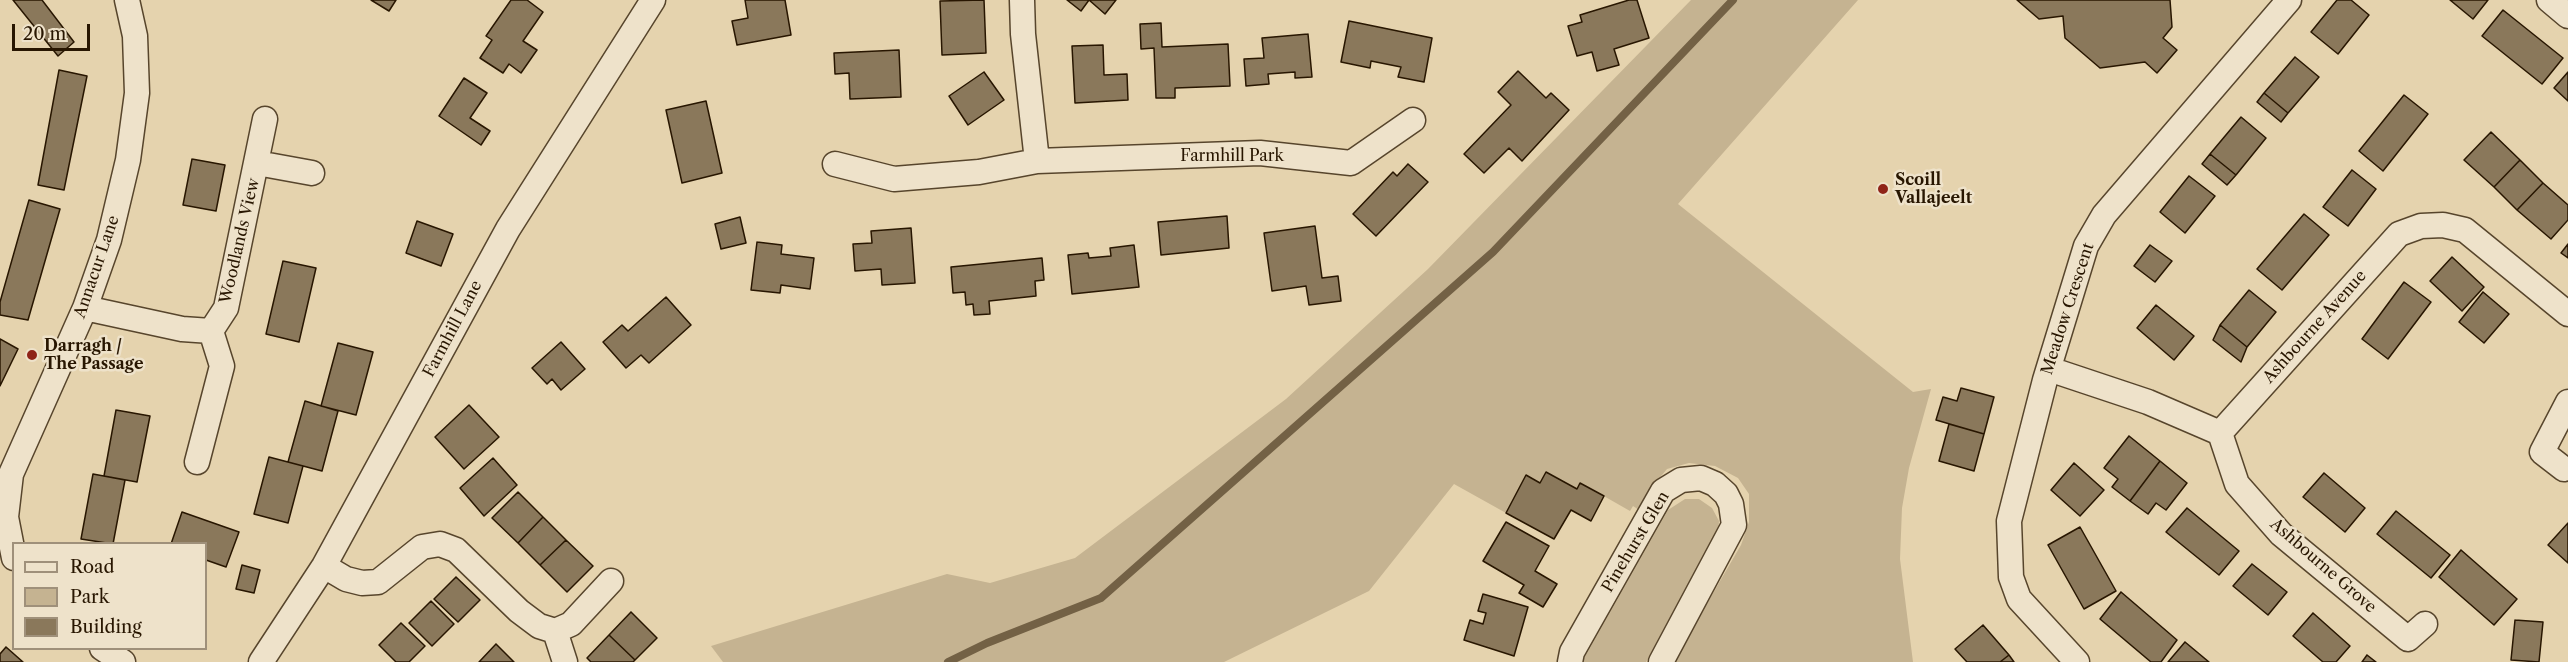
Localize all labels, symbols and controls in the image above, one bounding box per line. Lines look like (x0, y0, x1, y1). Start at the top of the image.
scale bar (15, 12, 93, 50)
text: 20 m (23, 23, 66, 45)
street label: Farmhill Park (1180, 146, 1284, 166)
place label: Scoill Vallajeelt (1895, 170, 1972, 208)
street label: Woodlands View (216, 176, 264, 306)
marker: Scoill Vallajeelt (1876, 182, 1890, 196)
street label: Annacur Lane (70, 213, 124, 321)
street label: Meadow Crescent (2038, 241, 2098, 377)
street label: Ashbourne Avenue (2259, 267, 2371, 387)
street label: Farmhill Lane (420, 277, 486, 381)
place label: Darragh / The Passage (44, 336, 144, 374)
marker: Darragh / The Passage (25, 348, 39, 362)
street label: Pinehurst Glen (1598, 488, 1674, 596)
street label: Ashbourne Grove (2266, 515, 2380, 617)
legend (12, 542, 207, 650)
text: Road (70, 556, 115, 578)
text: Park (70, 586, 109, 608)
text: Building (70, 616, 142, 638)

